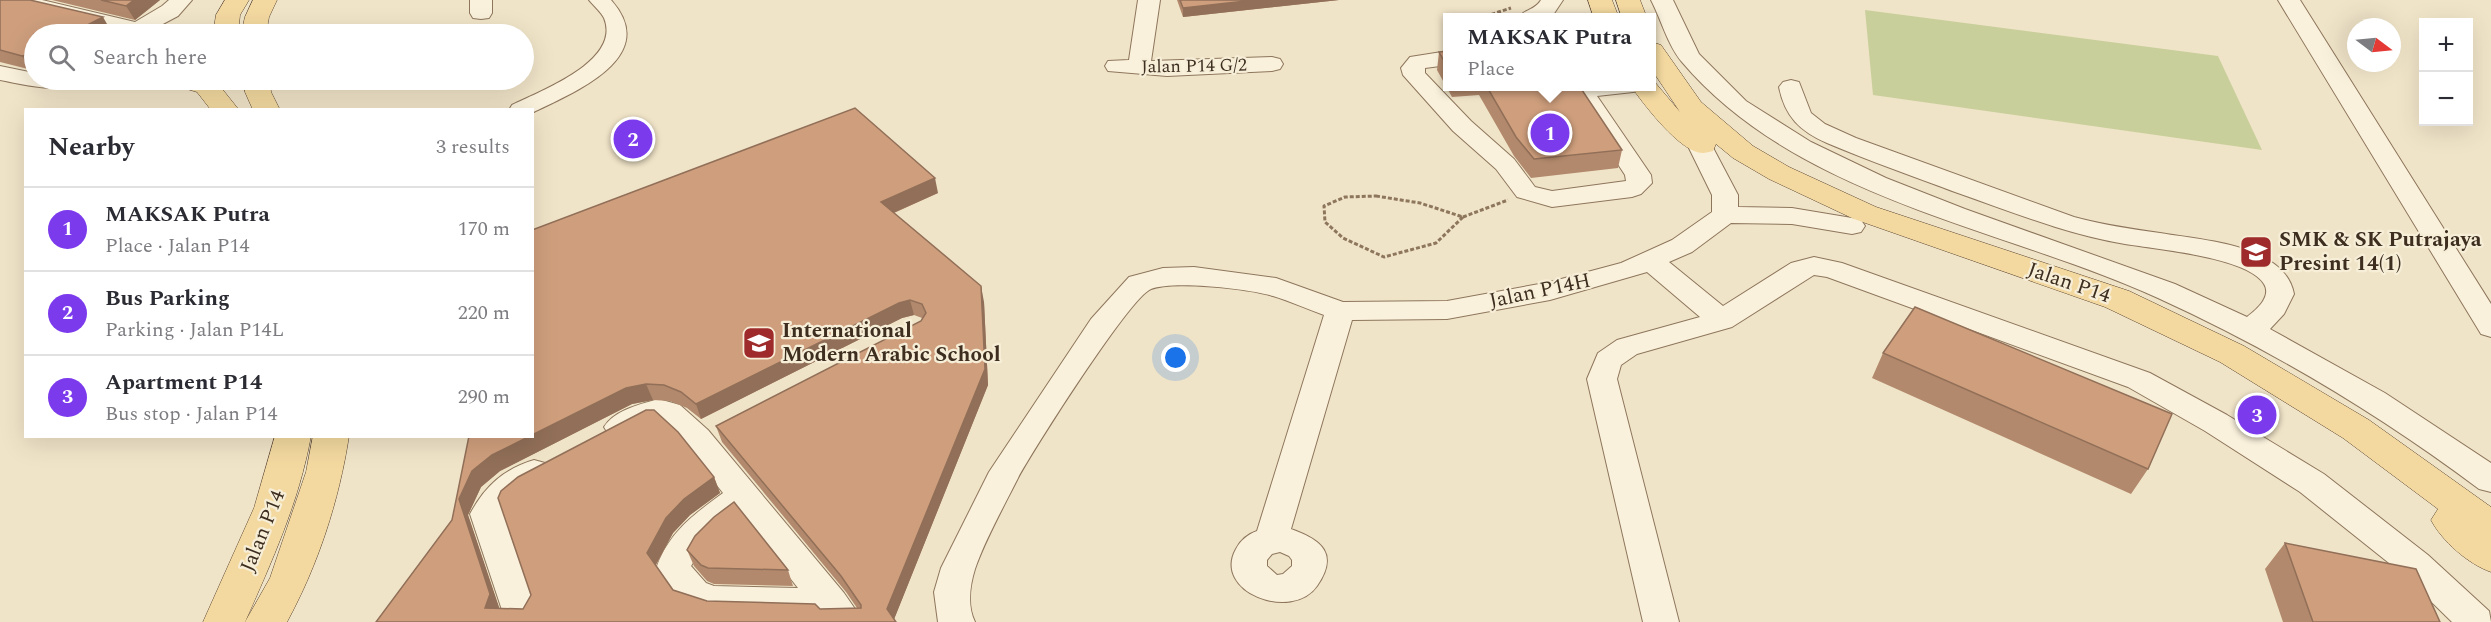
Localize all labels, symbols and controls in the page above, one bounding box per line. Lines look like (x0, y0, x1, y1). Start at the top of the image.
popup (1443, 13, 1656, 91)
north arrow (2347, 18, 2401, 72)
map controls (2419, 18, 2473, 126)
button: + (2419, 18, 2473, 72)
text: MAKSAK Putra (1467, 21, 1632, 54)
search box (24, 24, 534, 90)
icon: search (45, 41, 78, 74)
text: Search here (93, 41, 207, 74)
street label: Jalan P14 G/2 (1141, 52, 1247, 80)
text: Place (1467, 54, 1515, 84)
button: − (2419, 72, 2473, 126)
pin: 1 (1530, 110, 1570, 156)
pin: 2 (614, 116, 652, 162)
text: Nearby (48, 127, 134, 167)
text: 3 results (436, 132, 510, 162)
text: MAKSAK Putra (105, 198, 270, 231)
text: 1 (62, 214, 73, 244)
text: 170 m (458, 214, 510, 244)
place label: SMK & SK Putrajaya Presint 14(1) (2279, 224, 2482, 280)
text: Place · Jalan P14 (105, 231, 250, 261)
school or university icon: SMK & SK Putrajaya Presint 14(1) (2238, 234, 2274, 270)
street label: Jalan P14 (2023, 254, 2115, 312)
street label: Jalan P14H (1486, 265, 1594, 317)
text: Bus Parking (105, 282, 230, 315)
text: 2 (62, 298, 73, 328)
text: 220 m (458, 298, 510, 328)
text: Parking · Jalan P14L (105, 315, 284, 345)
place label: International Modern Arabic School (782, 315, 1001, 371)
school or university icon: International Modern Arabic School (741, 325, 777, 361)
your location (1161, 343, 1190, 372)
text: Apartment P14 (105, 366, 262, 399)
text: 3 (62, 382, 73, 412)
text: 290 m (458, 382, 510, 412)
pin: 3 (2238, 392, 2276, 438)
text: Bus stop · Jalan P14 (105, 399, 278, 429)
street label: Jalan P14 (232, 485, 294, 577)

